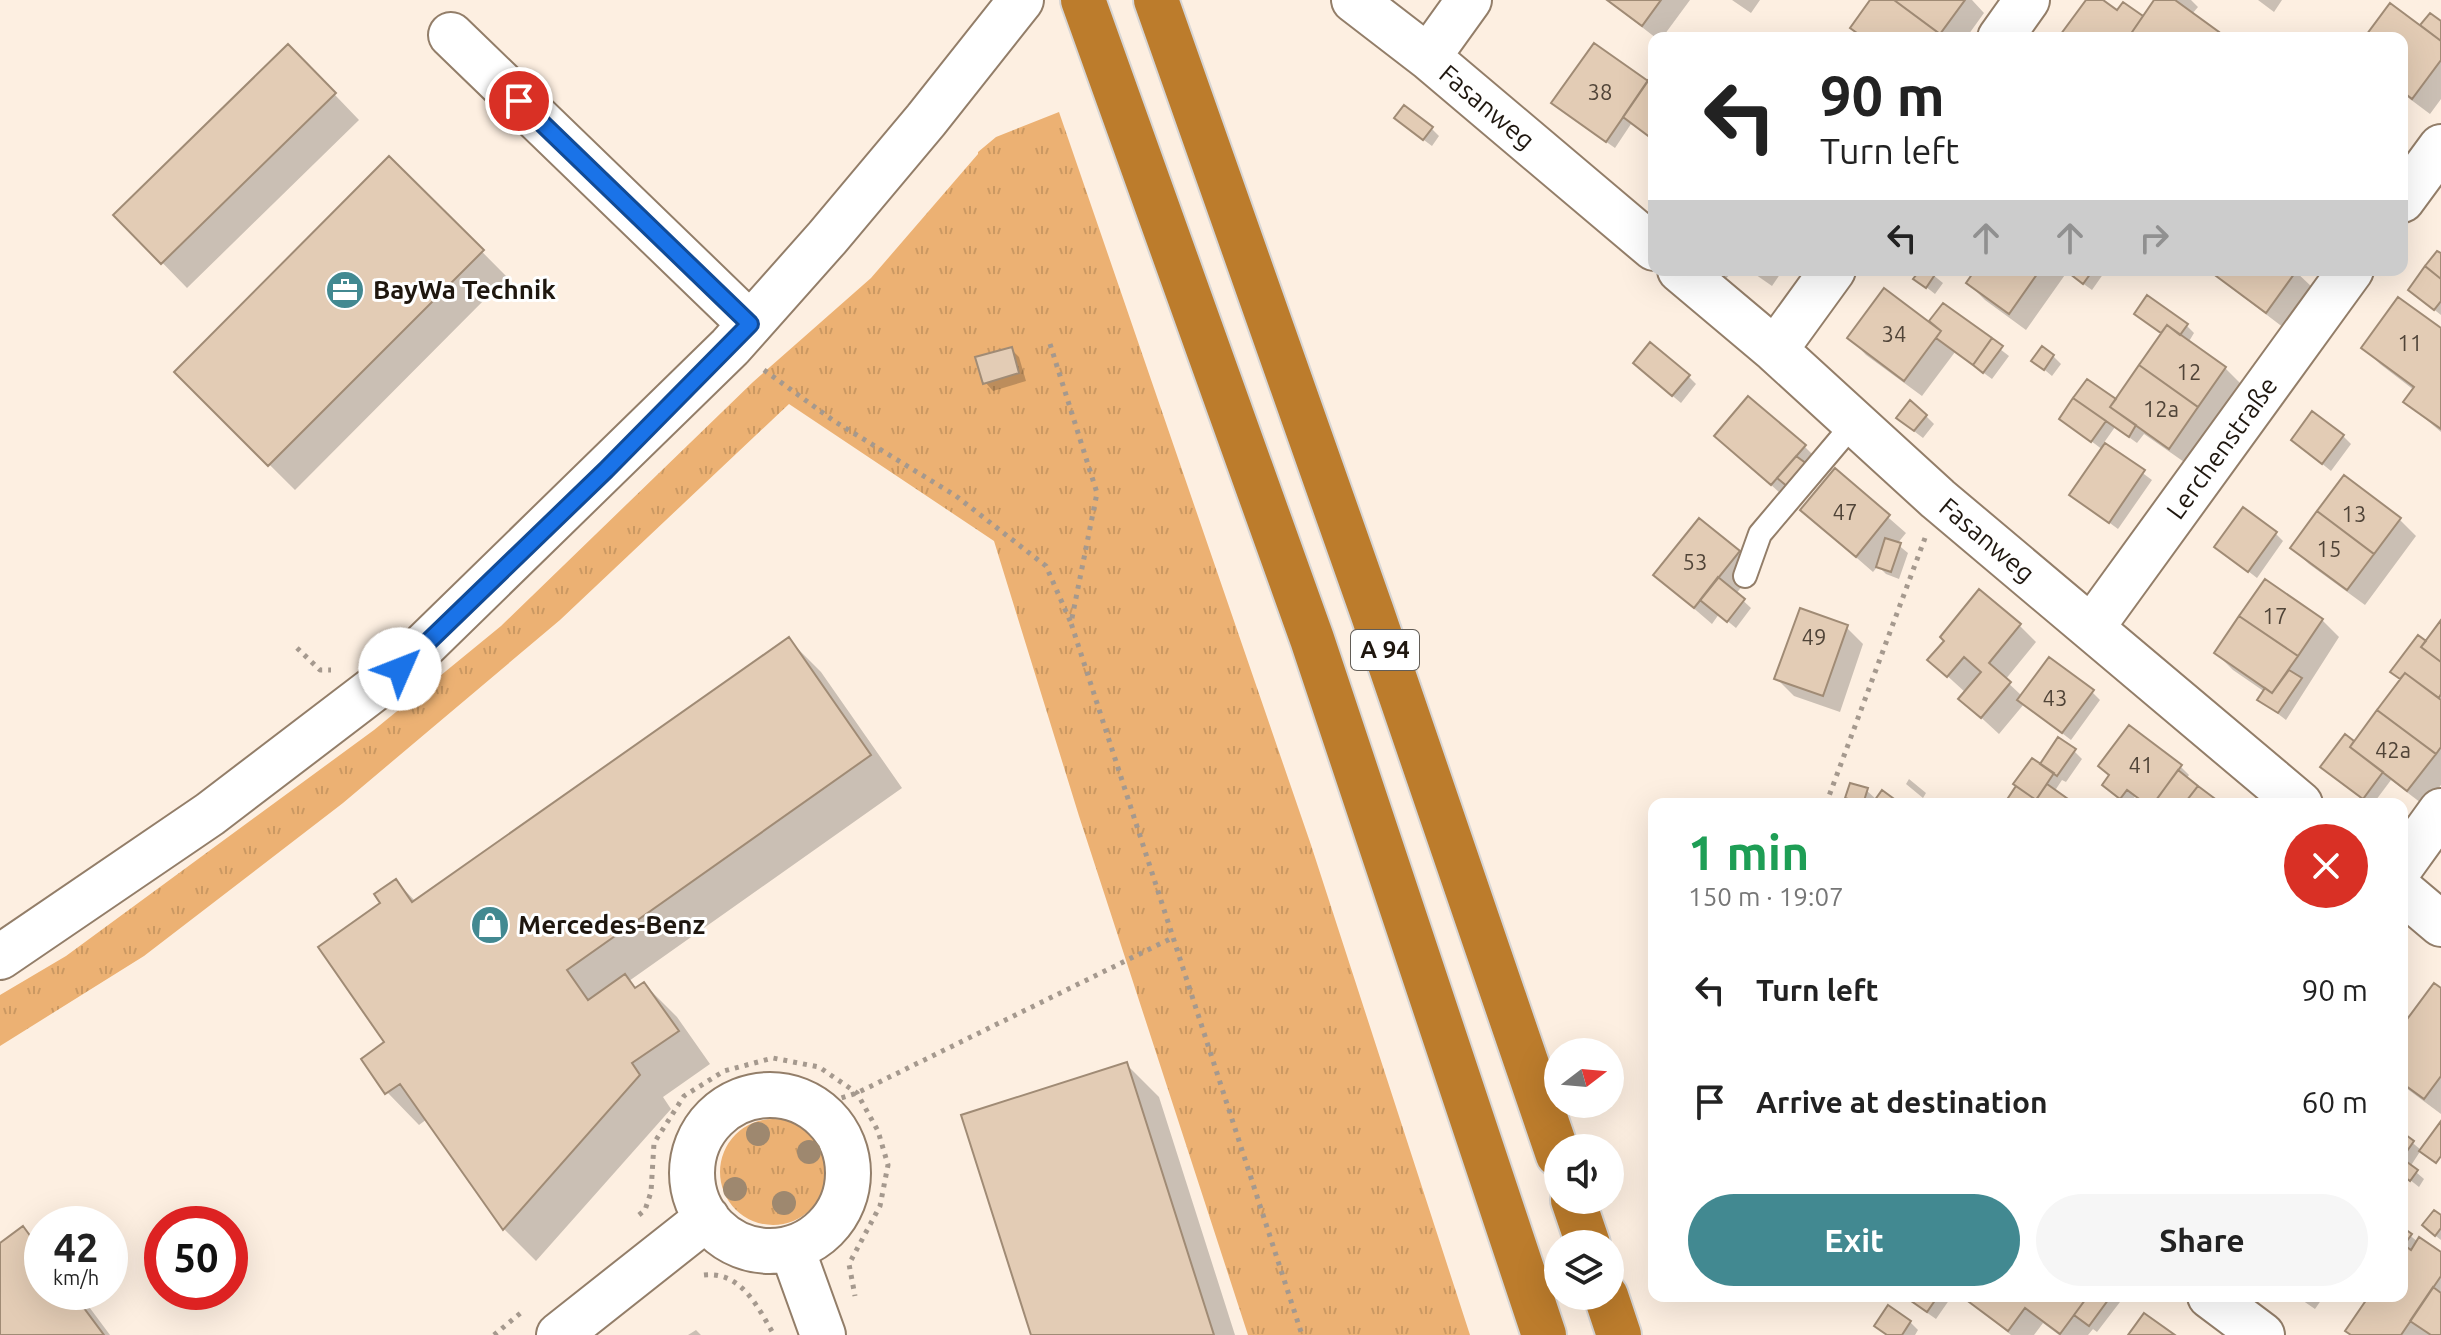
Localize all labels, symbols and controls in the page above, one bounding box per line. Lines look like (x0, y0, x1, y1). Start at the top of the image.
street label: Fasanweg (1434, 59, 1541, 155)
icon: left (1688, 64, 1792, 168)
text: 90 m (1820, 64, 1945, 127)
pin (485, 67, 553, 135)
icon: arrive (497, 79, 541, 123)
house number: 38 (1588, 79, 1612, 104)
text: Turn left (1820, 130, 1959, 171)
icon: left (1880, 216, 1924, 260)
icon: ahead (1964, 216, 2008, 260)
icon: ahead (2048, 216, 2092, 260)
icon: right (2132, 216, 2176, 260)
office icon: BayWa Technik (324, 269, 366, 311)
place label: BayWa Technik (373, 275, 556, 304)
house number: 34 (1882, 321, 1906, 346)
house number: 11 (2398, 330, 2422, 355)
house number: 12 (2177, 359, 2201, 384)
street label: Lerchenstraße (2160, 371, 2283, 524)
house number: 12a (2143, 396, 2179, 421)
street label: Fasanweg (1934, 492, 2041, 588)
house number: 47 (1833, 499, 1857, 524)
house number: 13 (2342, 501, 2366, 526)
house number: 15 (2317, 536, 2341, 561)
house number: 53 (1683, 549, 1707, 574)
house number: 17 (2263, 603, 2287, 628)
house number: 49 (1802, 624, 1826, 649)
position arrow (358, 627, 442, 711)
road number: A 94 (1351, 630, 1419, 670)
house number: 43 (2043, 685, 2067, 710)
house number: 42a (2375, 737, 2411, 762)
house number: 41 (2129, 752, 2153, 777)
button: close (2284, 824, 2368, 908)
text: 1 min (1688, 825, 1809, 879)
text: 150 m · 19:07 (1688, 882, 1844, 911)
shop icon: Mercedes-Benz (469, 904, 511, 946)
place label: Mercedes-Benz (518, 910, 705, 939)
icon: left (1688, 968, 1732, 1012)
text: Turn left (1756, 973, 1878, 1007)
text: 90 m (2301, 973, 2368, 1007)
north arrow (1544, 1038, 1624, 1118)
map controls (1544, 1038, 1624, 1310)
icon: arrive (1688, 1080, 1732, 1124)
text: Arrive at destination (1756, 1085, 2048, 1119)
text: 60 m (2301, 1085, 2368, 1119)
button: sound (1544, 1134, 1624, 1214)
button: Exit (1688, 1194, 2020, 1286)
button: Share (2036, 1194, 2368, 1286)
speed limit sign: 50 (144, 1206, 248, 1310)
text: 42 (53, 1225, 99, 1270)
button: layers (1544, 1230, 1624, 1310)
text: km/h (53, 1266, 99, 1289)

